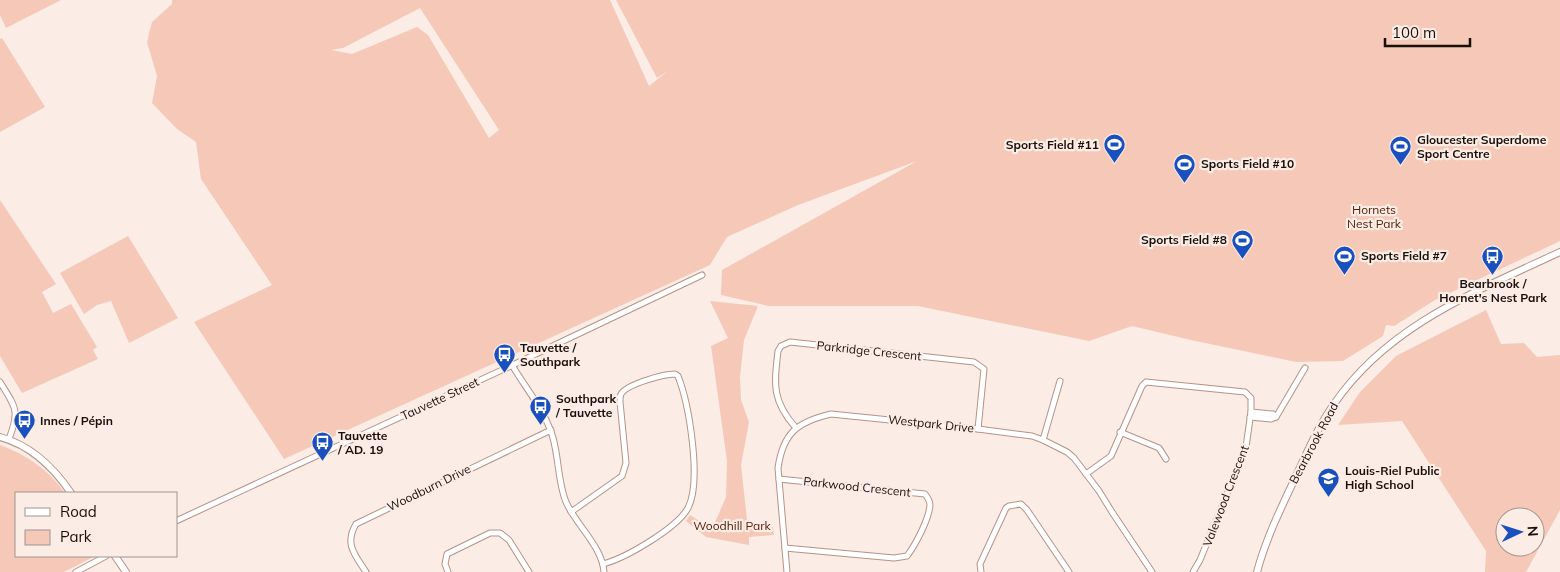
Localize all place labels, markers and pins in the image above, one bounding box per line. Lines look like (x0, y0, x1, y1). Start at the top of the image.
place label: Gloucester Superdome Sport Centre (1417, 132, 1547, 161)
sports icon: Sports Field #11 (1103, 133, 1127, 164)
sports icon: Gloucester Superdome Sport Centre (1389, 135, 1413, 166)
place label: Sports Field #11 (1006, 137, 1099, 152)
sports icon: Sports Field #10 (1173, 152, 1197, 183)
place label: Sports Field #10 (1201, 156, 1294, 171)
sports icon: Sports Field #8 (1231, 228, 1255, 259)
place label: Sports Field #8 (1141, 232, 1227, 247)
sports icon: Sports Field #7 (1333, 244, 1357, 275)
bus stop icon: Bearbrook / Hornet's Nest Park (1481, 245, 1505, 276)
place label: Sports Field #7 (1361, 248, 1447, 263)
place label: Bearbrook / Hornet's Nest Park (1439, 276, 1547, 305)
place label: Tauvette / Southpark (520, 340, 580, 369)
bus stop icon: Tauvette / Southpark (492, 343, 516, 374)
place label: Southpark / Tauvette (555, 391, 616, 420)
bus stop icon: Southpark / Tauvette (528, 394, 552, 425)
bus stop icon: Innes / Pépin (12, 409, 36, 440)
place label: Innes / Pépin (40, 413, 113, 428)
place label: Tauvette / AD. 19 (337, 428, 388, 457)
bus stop icon: Tauvette / AD. 19 (310, 431, 334, 462)
place label: Louis-Riel Public High School (1345, 463, 1440, 492)
school or university icon: Louis-Riel Public High School (1317, 466, 1341, 497)

